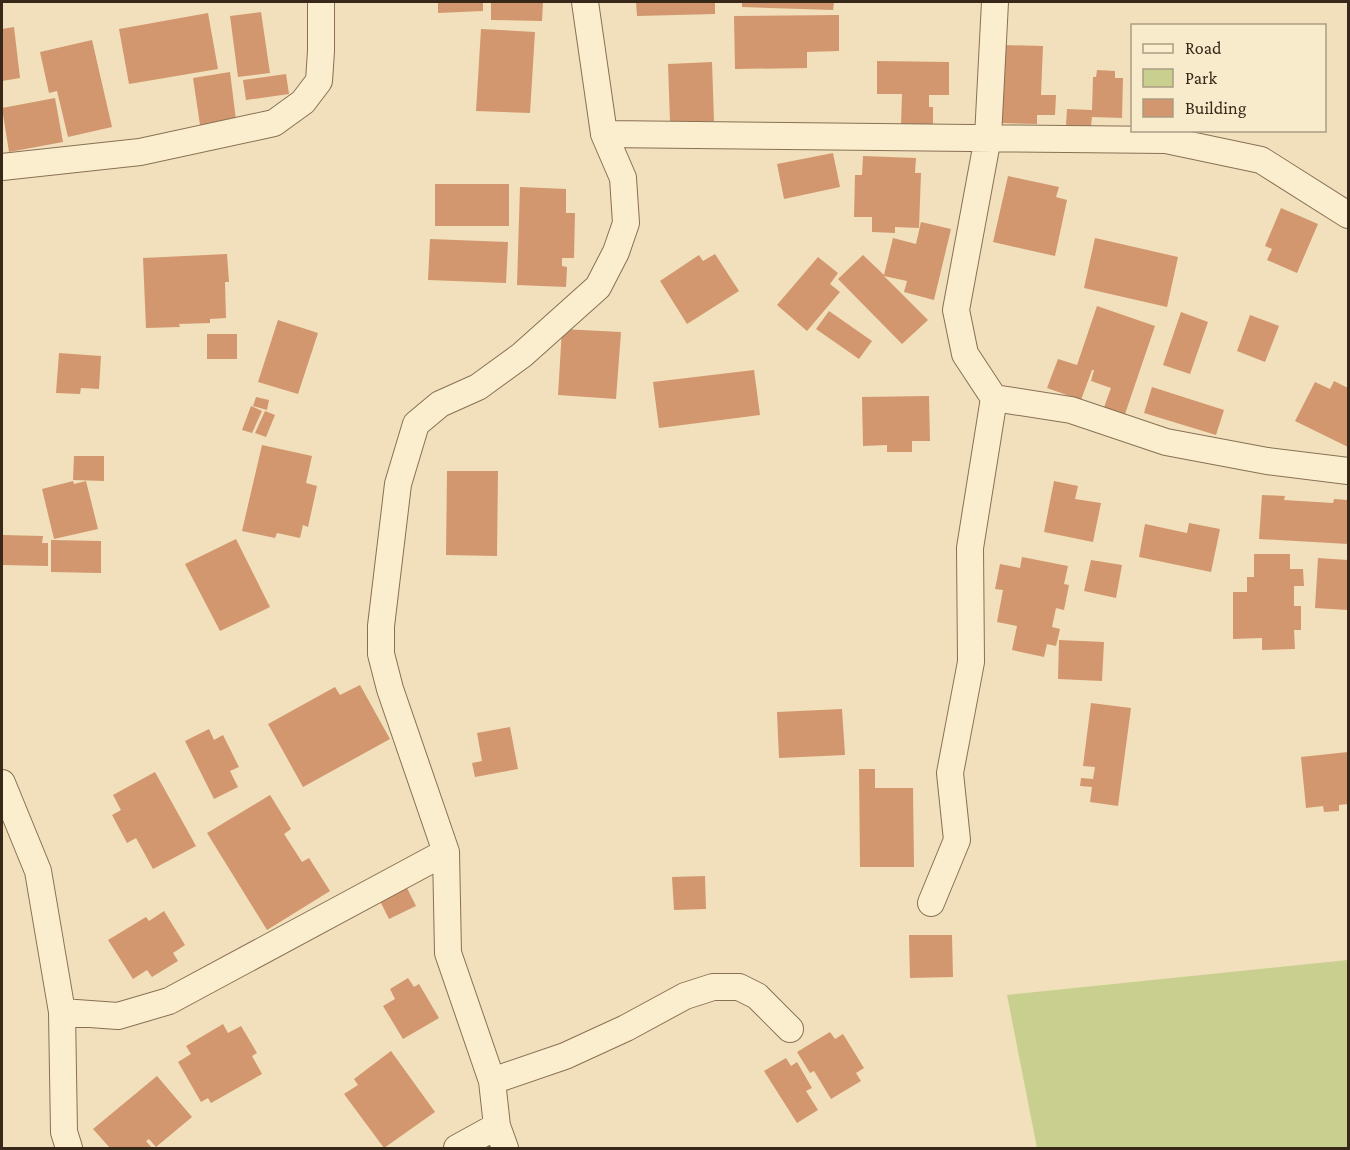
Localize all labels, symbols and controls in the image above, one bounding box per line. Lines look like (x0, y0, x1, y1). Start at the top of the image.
legend (1131, 24, 1326, 132)
text: Road (1185, 38, 1222, 58)
text: Park (1185, 68, 1217, 88)
text: Building (1185, 98, 1247, 118)

